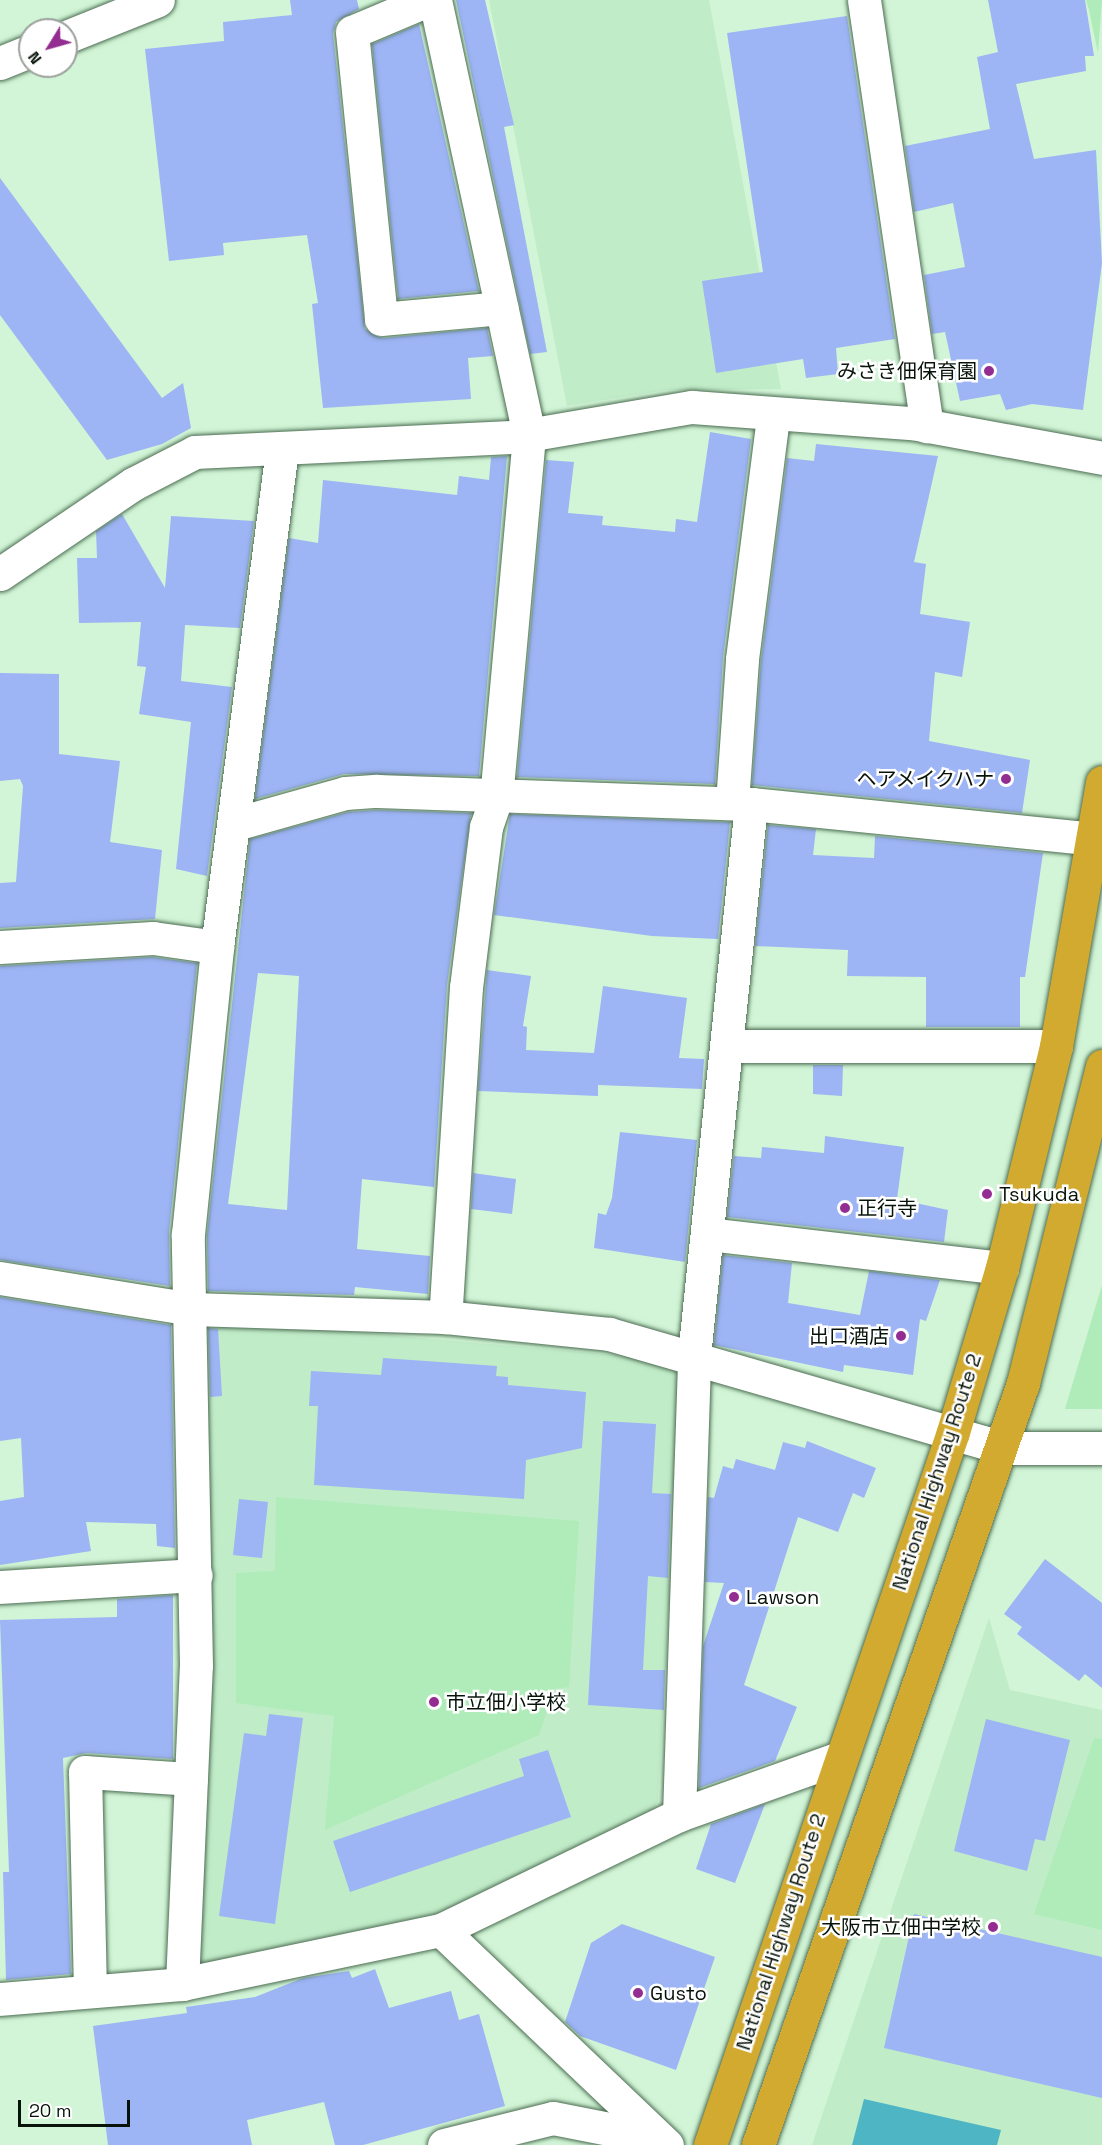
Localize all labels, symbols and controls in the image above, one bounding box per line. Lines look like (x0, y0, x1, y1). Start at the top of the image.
north arrow (18, 18, 78, 78)
text: N (23, 47, 46, 69)
place label: みさき佃保育園 (837, 359, 977, 383)
marker: みさき佃保育園 (982, 364, 996, 378)
place label: ヘアメイクハナ (854, 767, 994, 791)
marker: ヘアメイクハナ (999, 772, 1013, 786)
place label: Tsukuda (999, 1182, 1079, 1206)
marker: Tsukuda (980, 1187, 994, 1201)
place label: 正行寺 (857, 1196, 917, 1220)
marker: 正行寺 (838, 1201, 852, 1215)
place label: 出口酒店 (809, 1324, 889, 1348)
marker: 出口酒店 (894, 1329, 908, 1343)
street label: National Highway Route 2 (887, 1351, 987, 1593)
place label: Lawson (746, 1585, 819, 1609)
marker: Lawson (727, 1590, 741, 1604)
place label: 市立佃小学校 (446, 1690, 566, 1714)
marker: 市立佃小学校 (427, 1695, 441, 1709)
street label: National Highway Route 2 (731, 1811, 831, 2053)
place label: 大阪市立佃中学校 (821, 1915, 981, 1939)
marker: 大阪市立佃中学校 (986, 1920, 1000, 1934)
place label: Gusto (650, 1981, 707, 2005)
marker: Gusto (631, 1986, 645, 2000)
scale bar (21, 2088, 134, 2126)
text: 20 m (29, 2099, 72, 2122)

